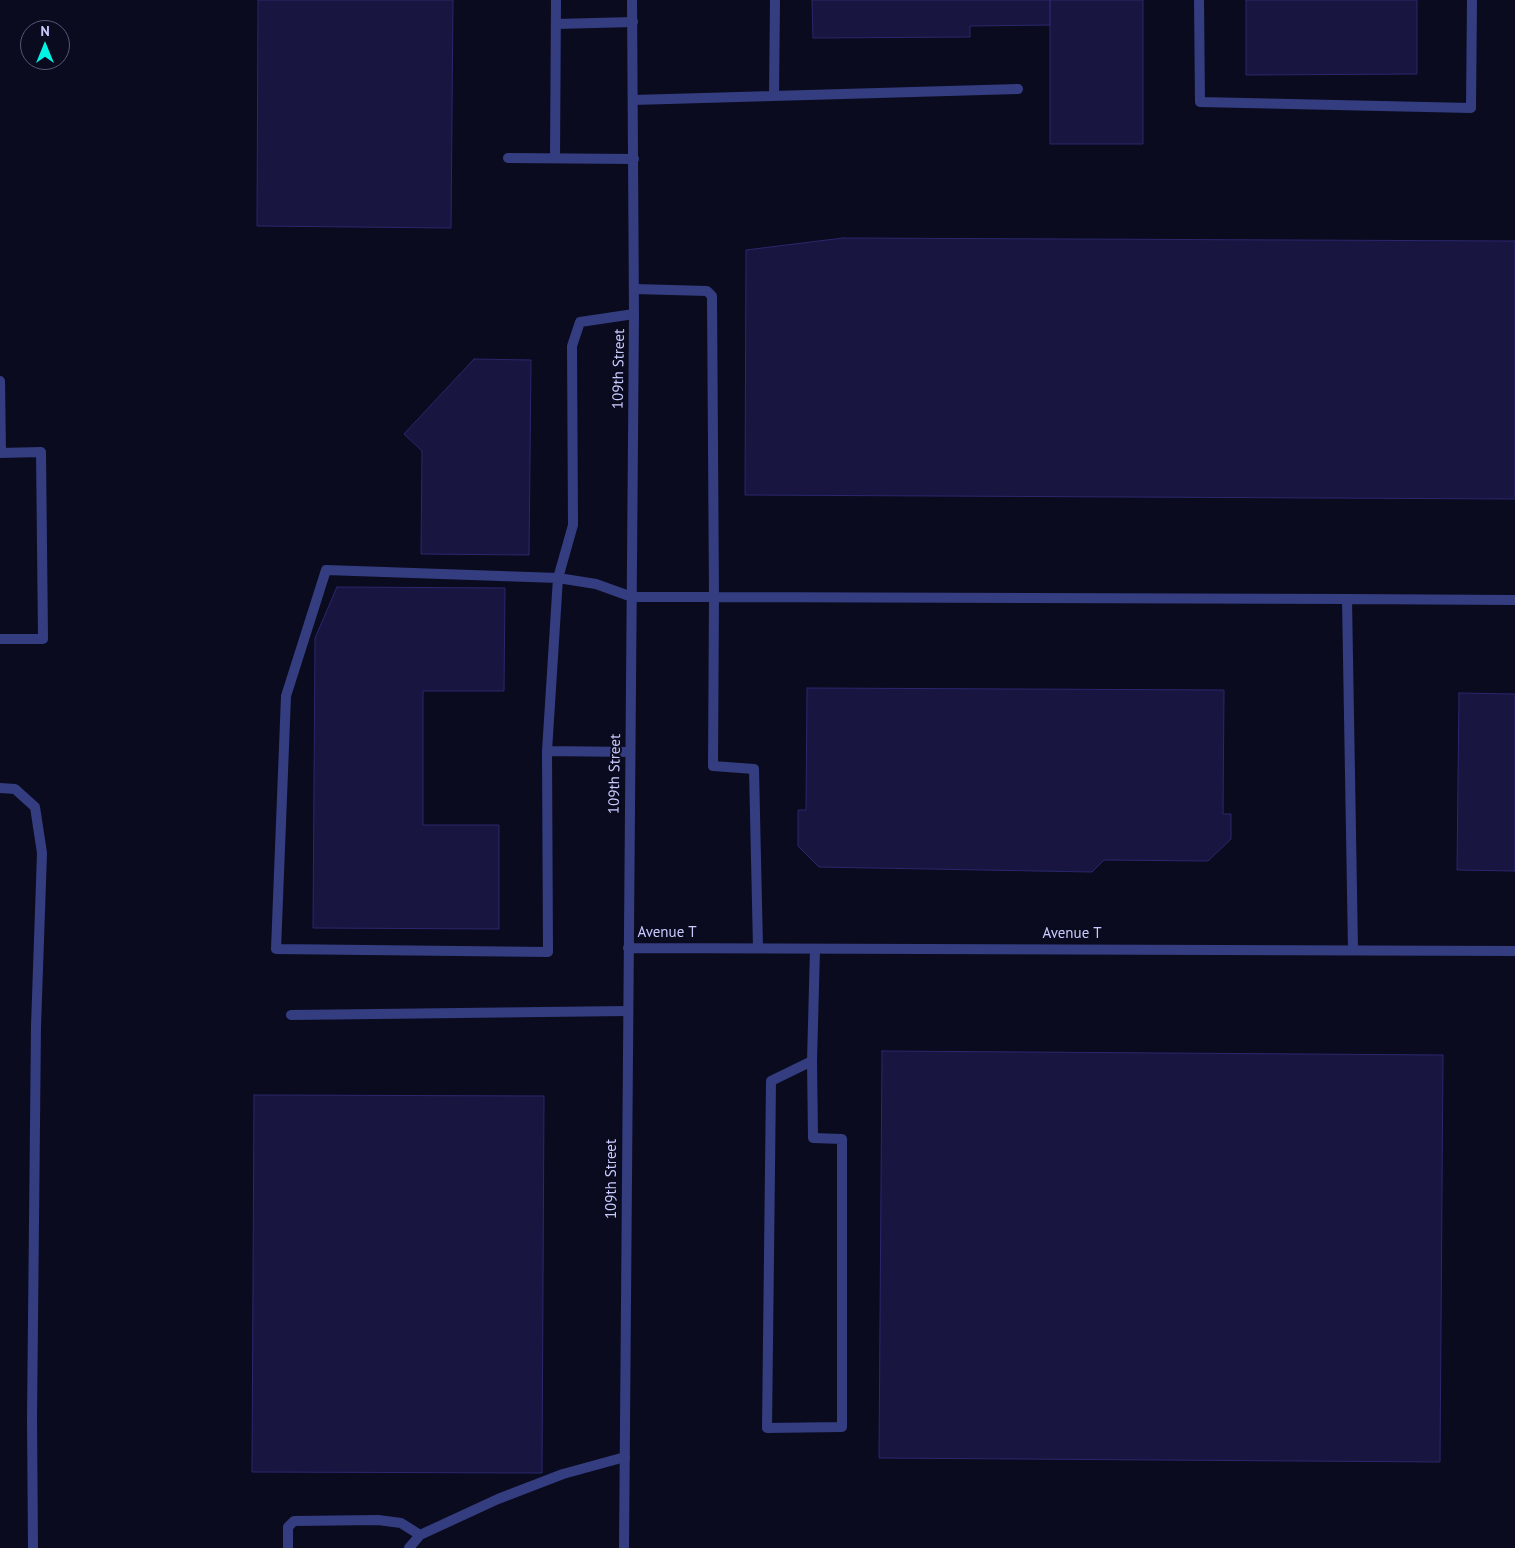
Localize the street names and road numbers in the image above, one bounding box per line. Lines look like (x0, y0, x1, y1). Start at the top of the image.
street label: 109th Street (609, 329, 629, 409)
street label: 109th Street (605, 734, 625, 814)
street label: Avenue T (637, 924, 697, 942)
street label: Avenue T (1042, 925, 1102, 943)
street label: 109th Street (603, 1139, 621, 1219)

